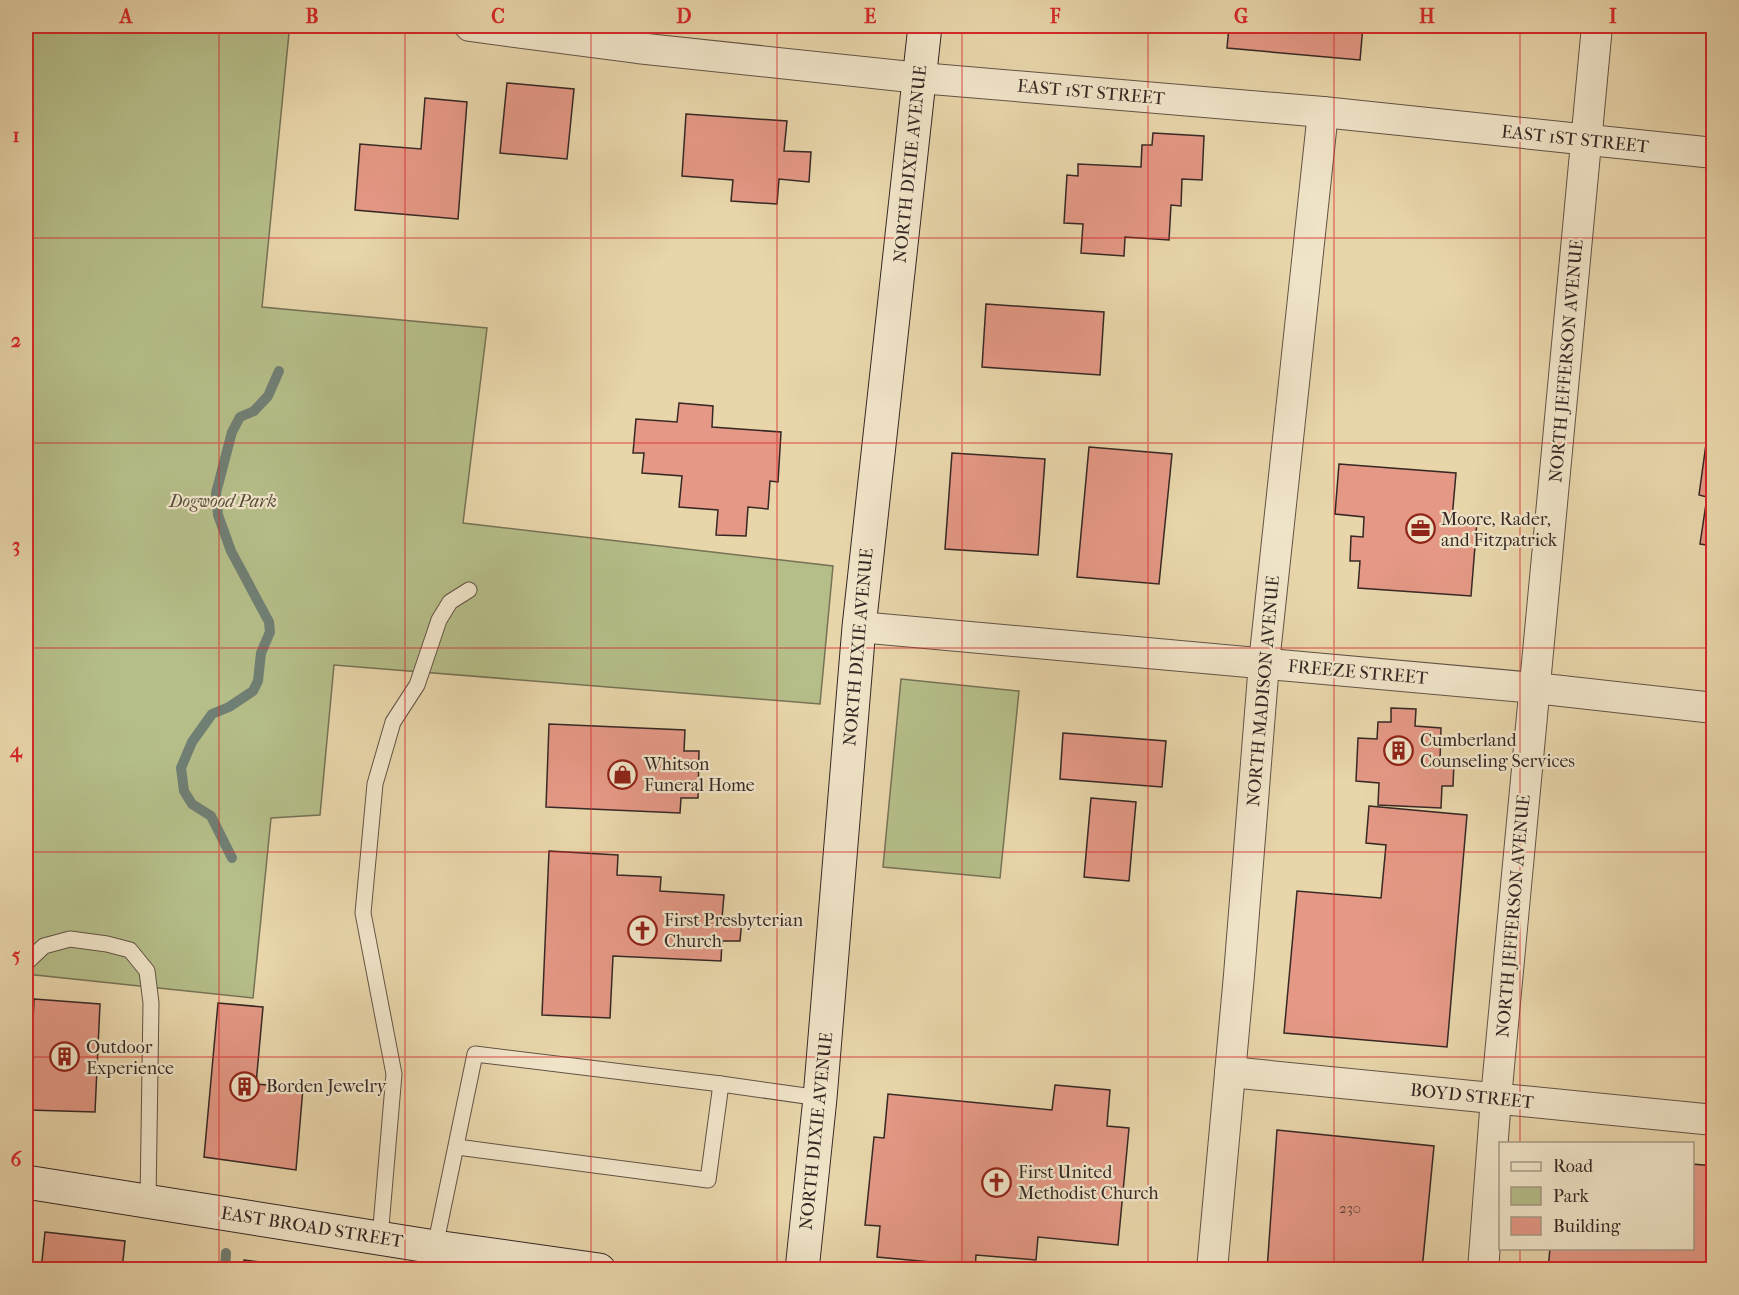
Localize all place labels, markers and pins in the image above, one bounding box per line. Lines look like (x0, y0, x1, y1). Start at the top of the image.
place label: Moore, Rader, and Fitzpatrick (1441, 509, 1558, 551)
office icon: Moore, Rader, and Fitzpatrick (1404, 513, 1436, 545)
place label: Cumberland Counseling Services (1420, 730, 1575, 772)
building icon: Cumberland Counseling Services (1383, 734, 1415, 766)
place label: Whitson Funeral Home (643, 754, 755, 796)
shop icon: Whitson Funeral Home (607, 758, 639, 790)
place label: First Presbyterian Church (664, 910, 804, 952)
church icon: First Presbyterian Church (627, 914, 659, 946)
place label: Outdoor Experience (86, 1037, 174, 1079)
building icon: Outdoor Experience (49, 1041, 81, 1073)
building icon: Borden Jewelry (229, 1070, 261, 1102)
place label: Borden Jewelry (266, 1076, 388, 1097)
place label: First United Methodist Church (1018, 1162, 1159, 1204)
church icon: First United Methodist Church (981, 1166, 1013, 1198)

